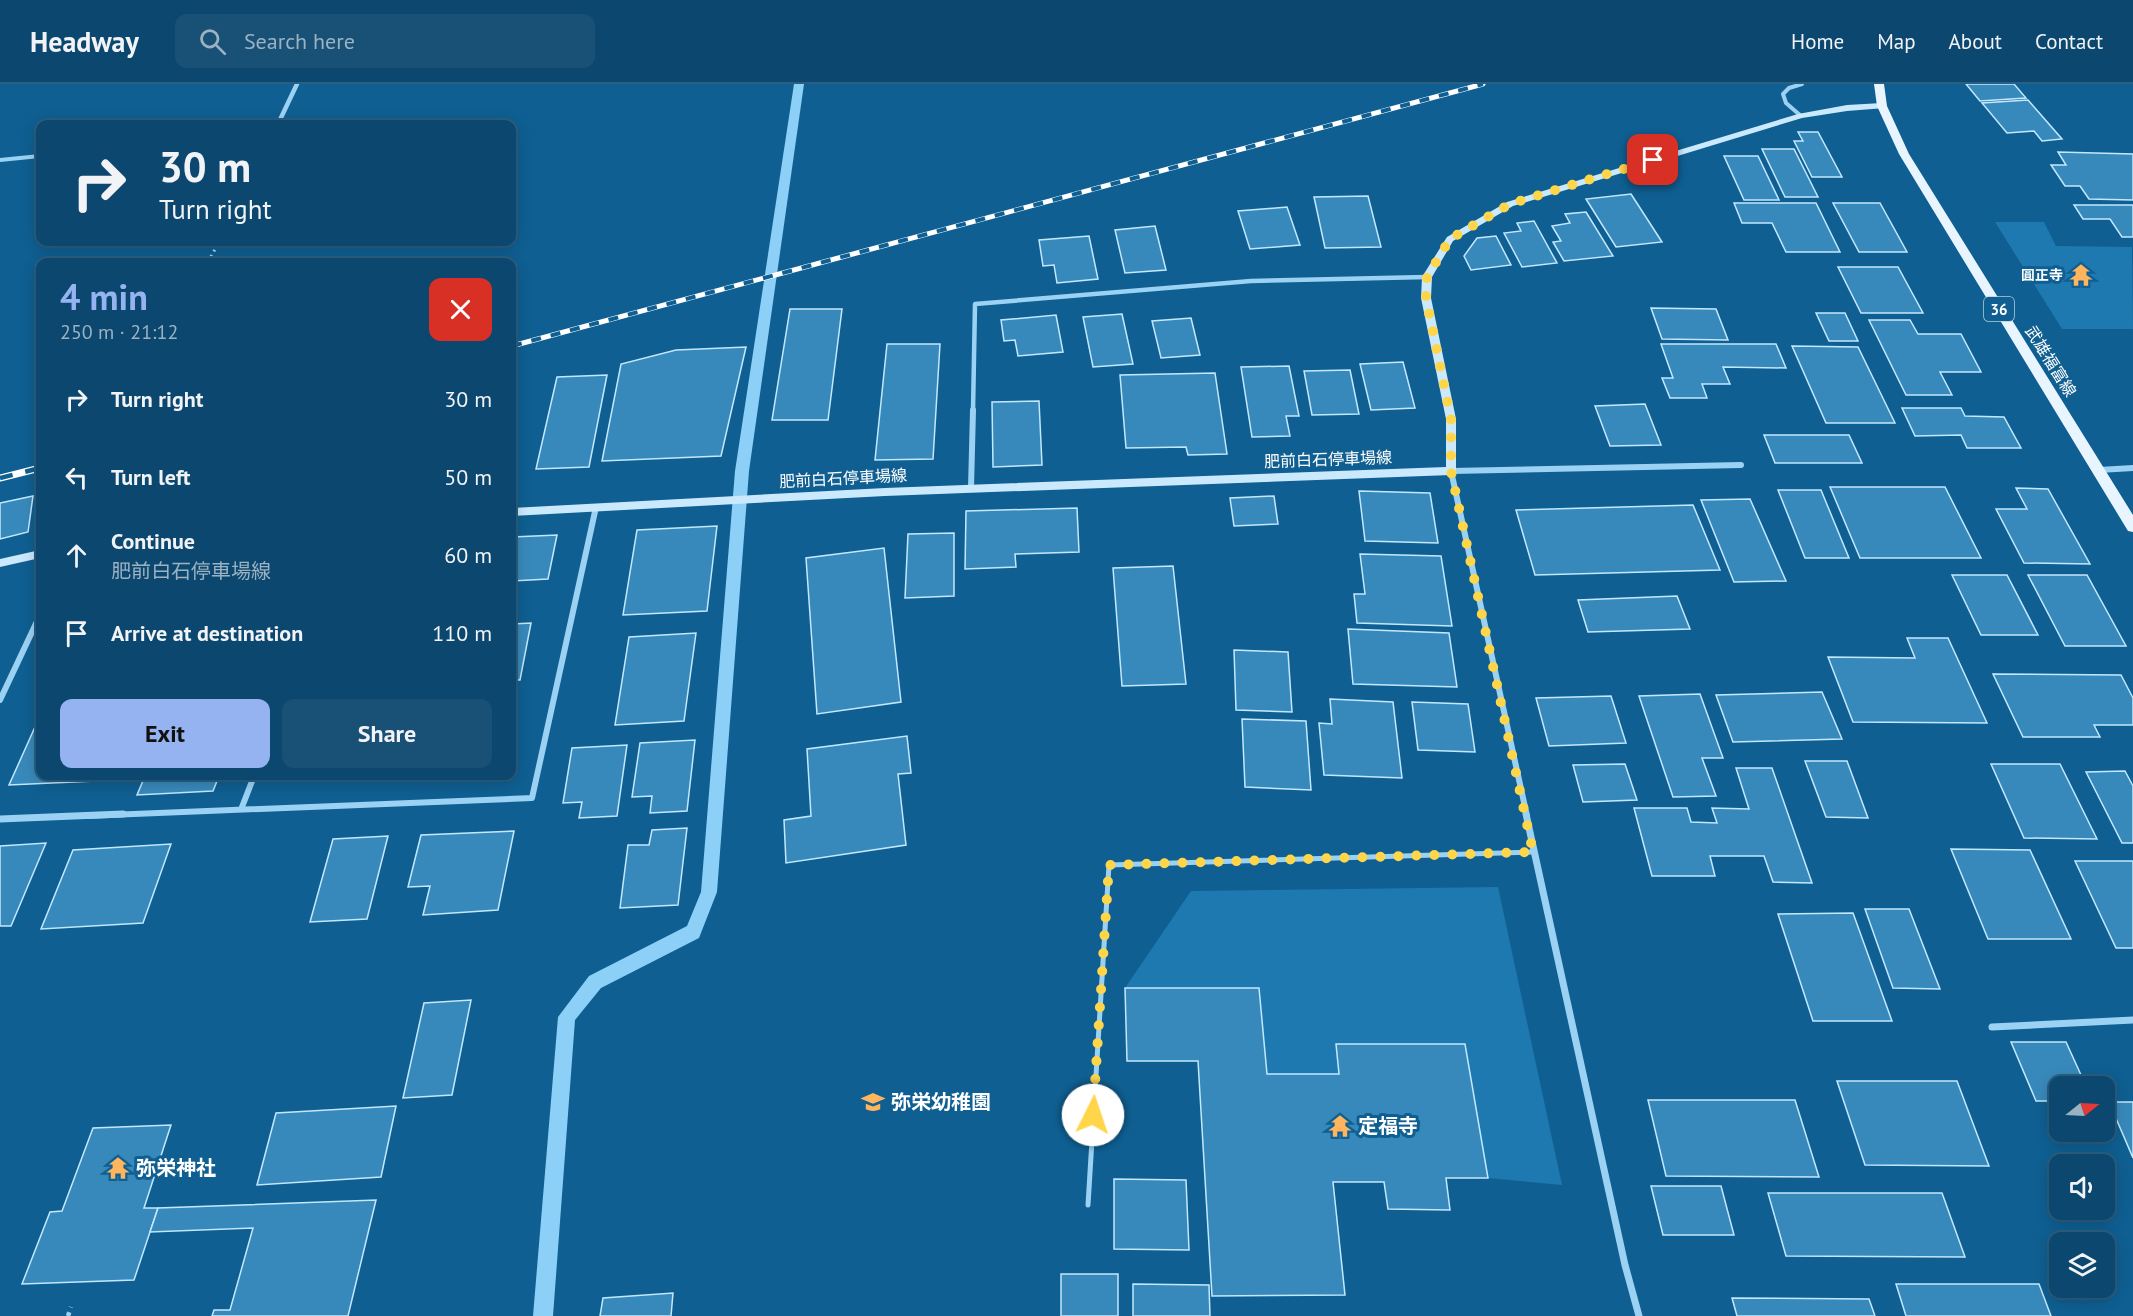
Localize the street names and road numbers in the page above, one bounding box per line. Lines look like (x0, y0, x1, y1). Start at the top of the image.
road number: 36 (1984, 297, 2014, 321)
street label: 武雄福富線 (2021, 322, 2081, 400)
street label: 肥前白石停車場線 (1264, 447, 1392, 471)
street label: 肥前白石停車場線 (779, 465, 907, 491)

